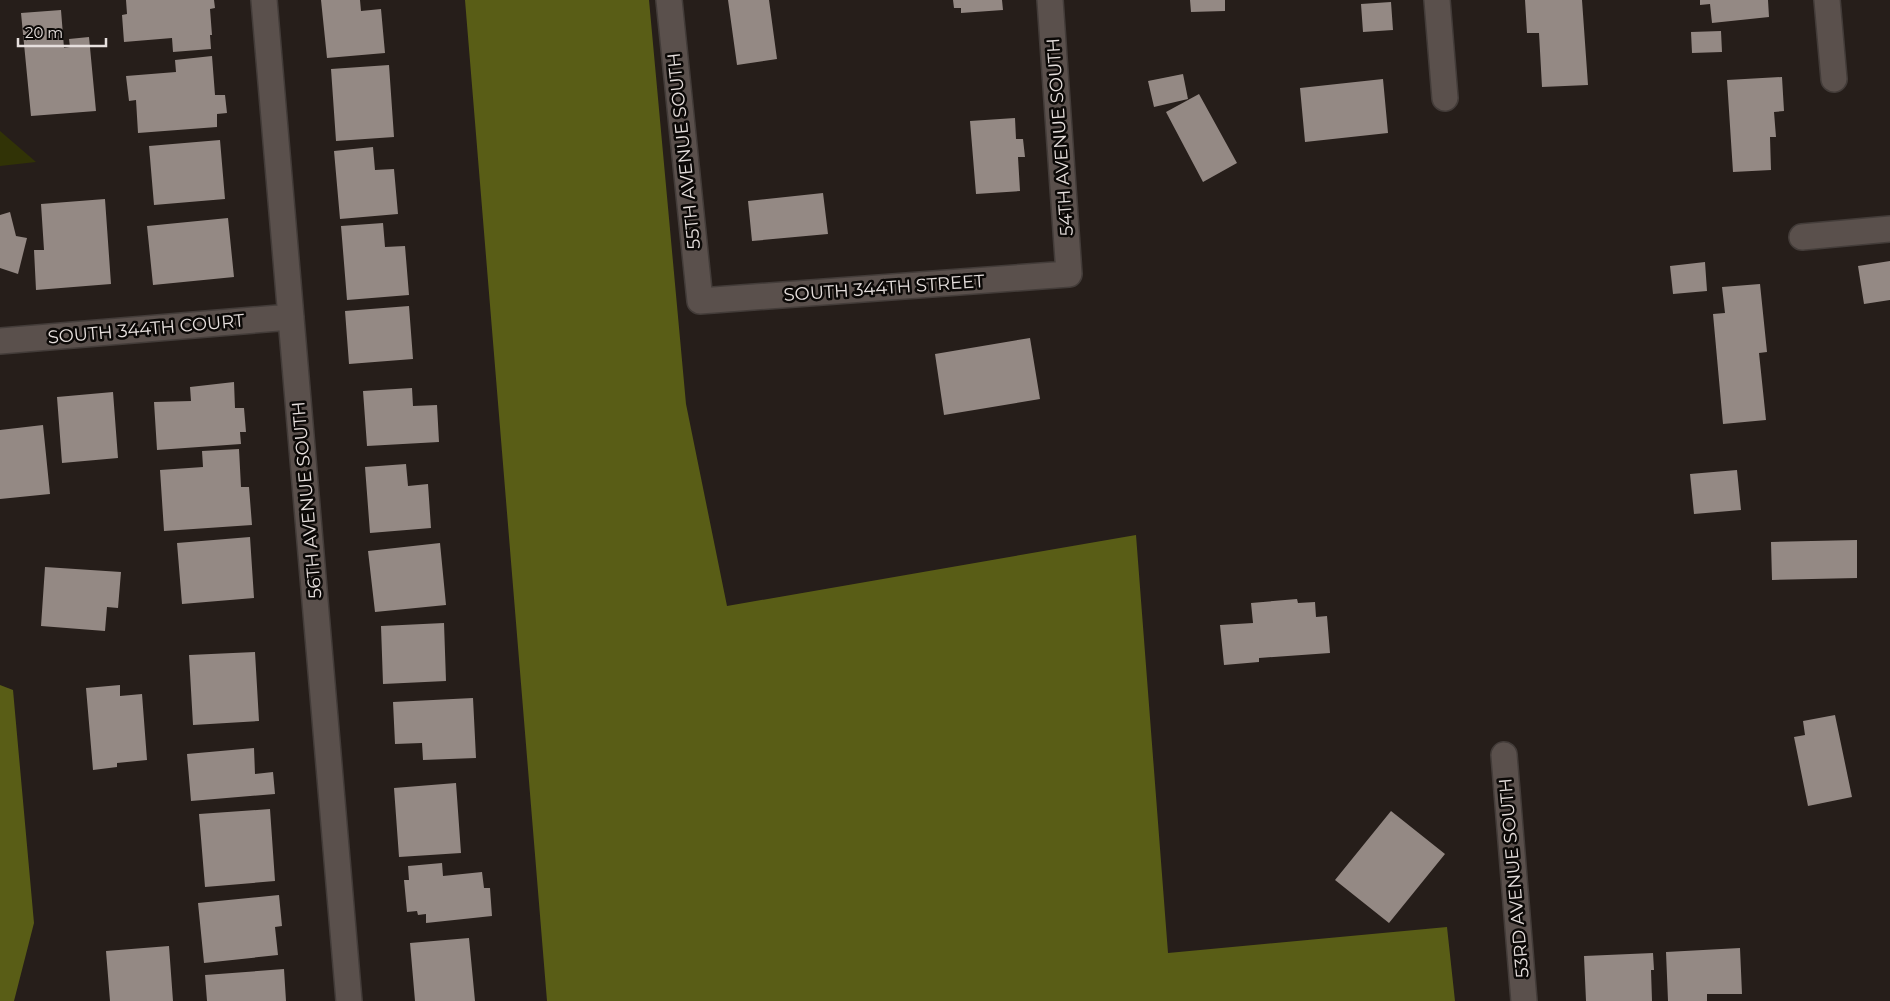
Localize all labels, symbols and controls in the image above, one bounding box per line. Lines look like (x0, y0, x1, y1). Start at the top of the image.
scale bar (18, 15, 105, 47)
text: 20 m (25, 23, 63, 42)
street label: 54TH AVENUE SOUTH (1042, 37, 1078, 237)
street label: 55TH AVENUE SOUTH (663, 52, 705, 250)
street label: SOUTH 344TH STREET (783, 270, 986, 306)
street label: SOUTH 344TH COURT (47, 309, 246, 349)
street label: 56TH AVENUE SOUTH (287, 400, 327, 600)
street label: 53RD AVENUE SOUTH (1494, 777, 1534, 979)

